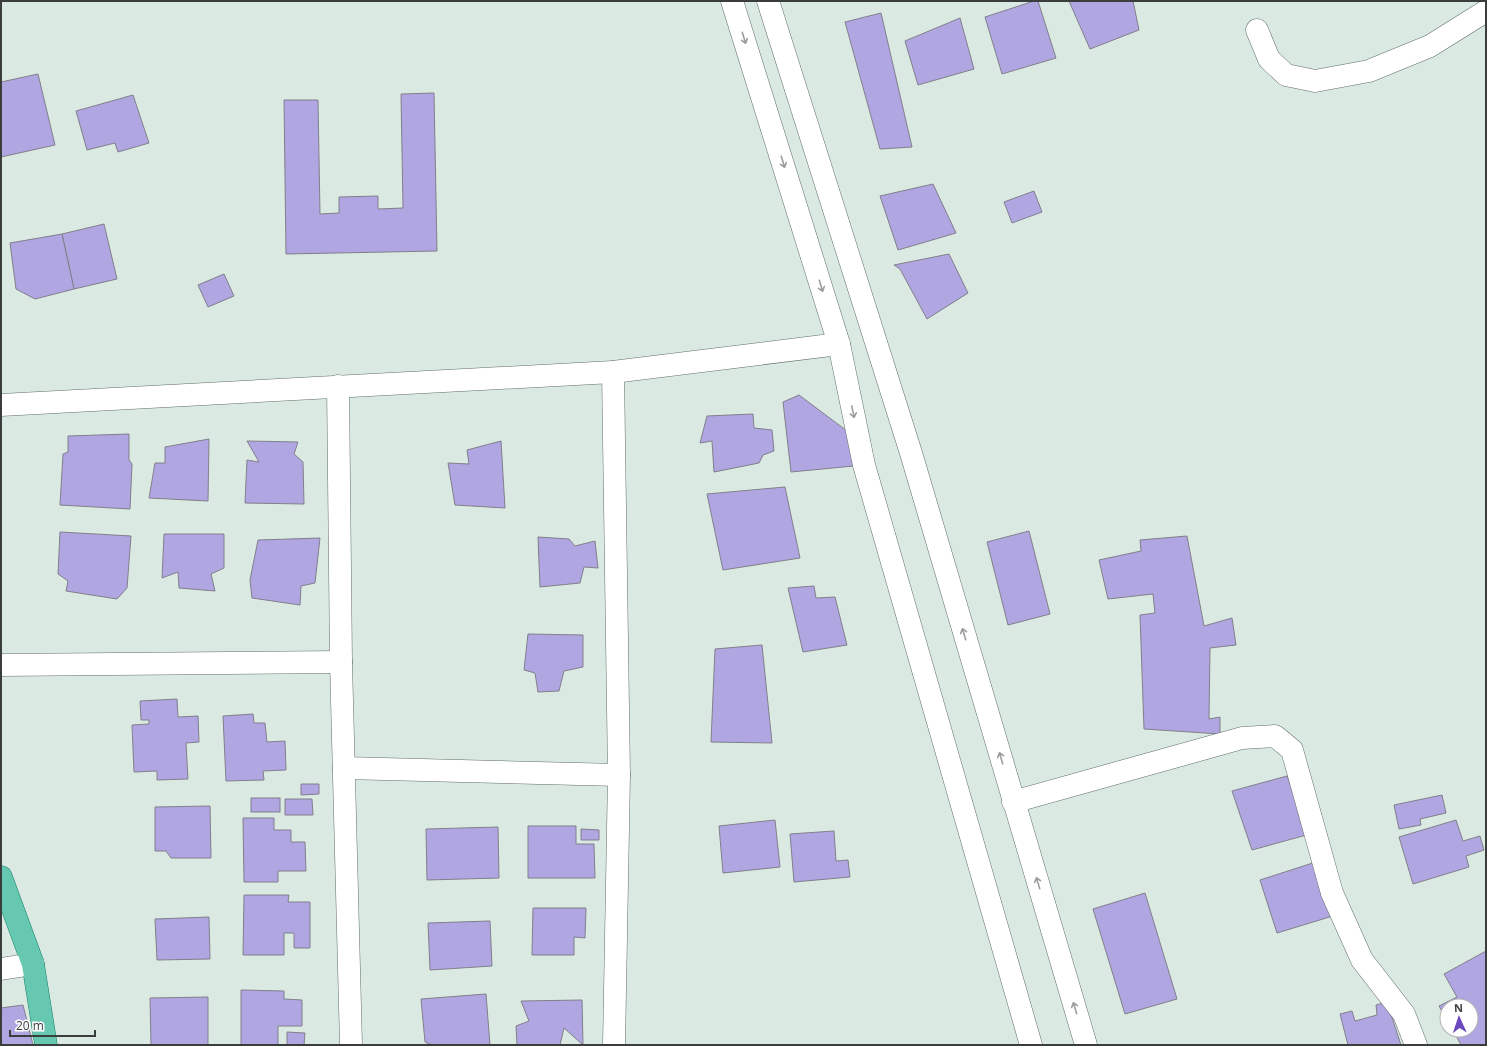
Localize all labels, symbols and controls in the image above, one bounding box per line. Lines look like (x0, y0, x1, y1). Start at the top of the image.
one-way arrow (741, 31, 748, 44)
one-way arrow (780, 156, 787, 169)
one-way arrow (818, 280, 825, 293)
one-way arrow (850, 405, 858, 418)
one-way arrow (960, 627, 967, 640)
one-way arrow (997, 752, 1004, 765)
one-way arrow (1034, 877, 1041, 890)
north arrow (1439, 998, 1479, 1038)
text: N (1454, 1000, 1463, 1015)
one-way arrow (1071, 1001, 1078, 1014)
scale bar (10, 1012, 95, 1038)
text: 20 m (16, 1017, 44, 1034)

